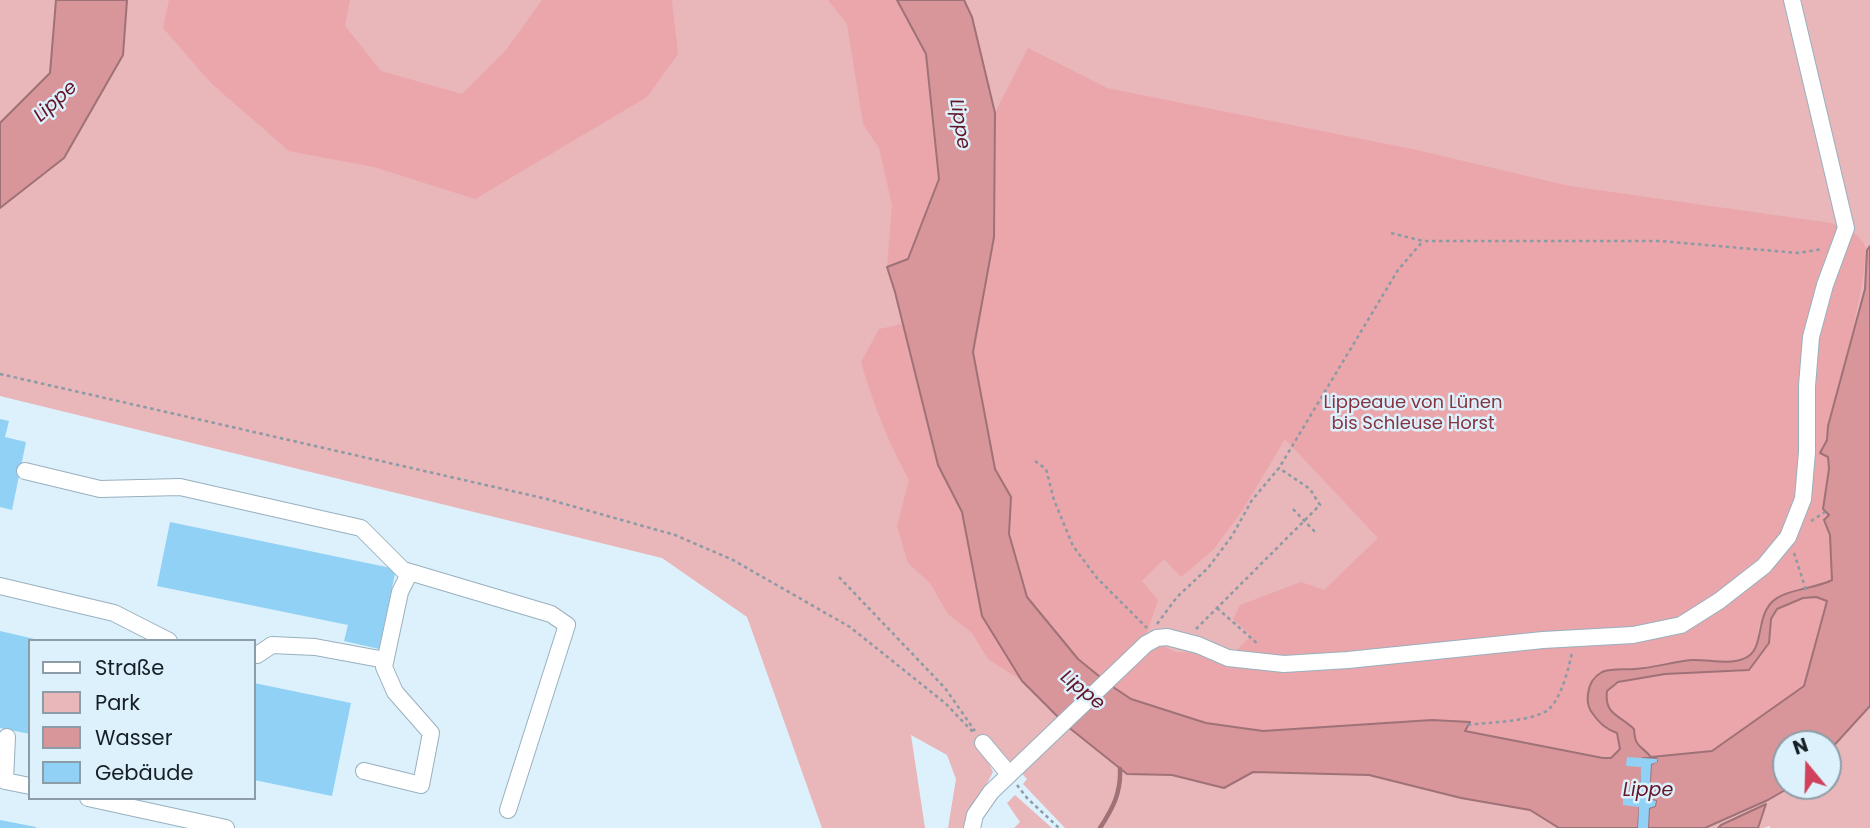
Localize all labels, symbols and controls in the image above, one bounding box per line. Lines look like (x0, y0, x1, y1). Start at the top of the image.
water label: Lippe (30, 77, 82, 127)
water label: Lippe (944, 97, 974, 151)
park label: Lippeaue von Lünen bis Schleuse Horst (1324, 392, 1502, 434)
legend (28, 639, 256, 800)
text: Straße (95, 653, 164, 682)
water label: Lippe (1055, 666, 1109, 716)
text: Park (95, 688, 140, 717)
text: Wasser (95, 723, 172, 752)
north arrow (1772, 730, 1842, 800)
text: N (1789, 731, 1812, 762)
text: Gebäude (95, 758, 193, 787)
water label: Lippe (1623, 780, 1673, 802)

